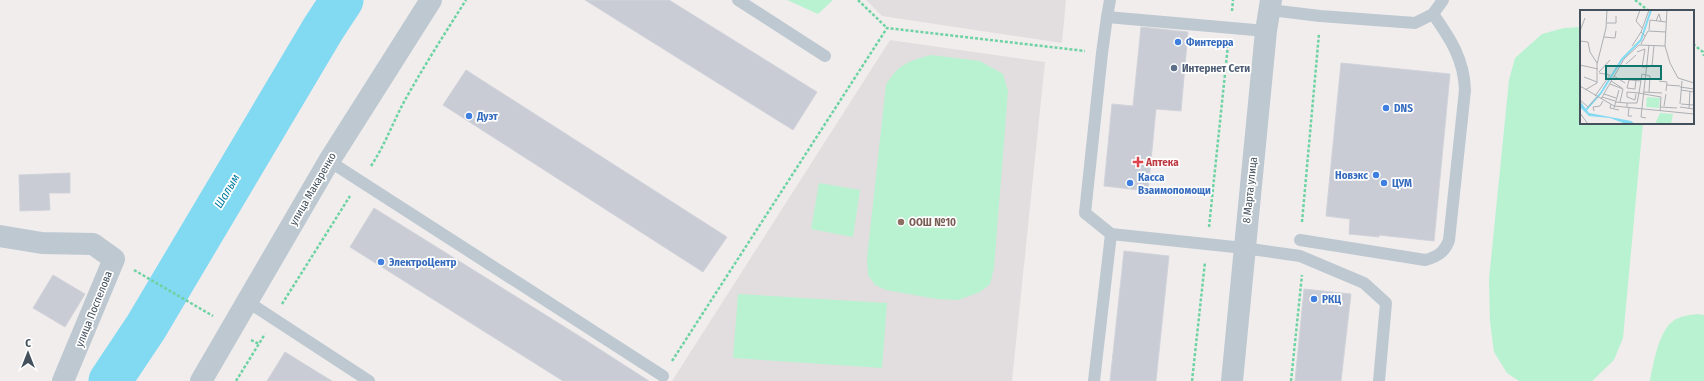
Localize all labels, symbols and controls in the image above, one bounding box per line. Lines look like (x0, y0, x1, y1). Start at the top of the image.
inset map (1580, 10, 1694, 124)
place label: Финтерра (1186, 36, 1234, 49)
marker: Финтерра (1173, 37, 1183, 47)
place label: Интернет Сети (1182, 62, 1250, 75)
marker: Интернет Сети (1169, 63, 1179, 73)
place label: DNS (1394, 102, 1413, 115)
marker: DNS (1381, 103, 1391, 113)
place label: Дуэт (476, 110, 498, 123)
marker: Дуэт (464, 111, 474, 121)
street label: улица Макаренко (287, 150, 339, 228)
place label: Аптека (1145, 156, 1179, 169)
street label: 8 Марта улица (1240, 156, 1260, 224)
marker: Аптека (1133, 157, 1143, 167)
place label: Новэкс (1335, 169, 1368, 182)
marker: Новэкс (1371, 170, 1381, 180)
water label: Шалым (211, 171, 243, 211)
place label: Касса Взаимопомощи (1138, 171, 1211, 197)
place label: ЦУМ (1392, 177, 1412, 190)
marker: Касса Взаимопомощи (1125, 178, 1135, 188)
marker: ЦУМ (1379, 178, 1389, 188)
place label: ООШ №10 (909, 216, 956, 229)
marker: ООШ №10 (896, 217, 906, 227)
place label: ЭлектроЦентр (389, 256, 457, 269)
marker: ЭлектроЦентр (376, 257, 386, 267)
street label: улица Поспелова (73, 269, 115, 349)
place label: РКЦ (1322, 293, 1341, 306)
marker: РКЦ (1309, 294, 1319, 304)
north arrow (8, 333, 48, 373)
text: С (25, 337, 31, 350)

